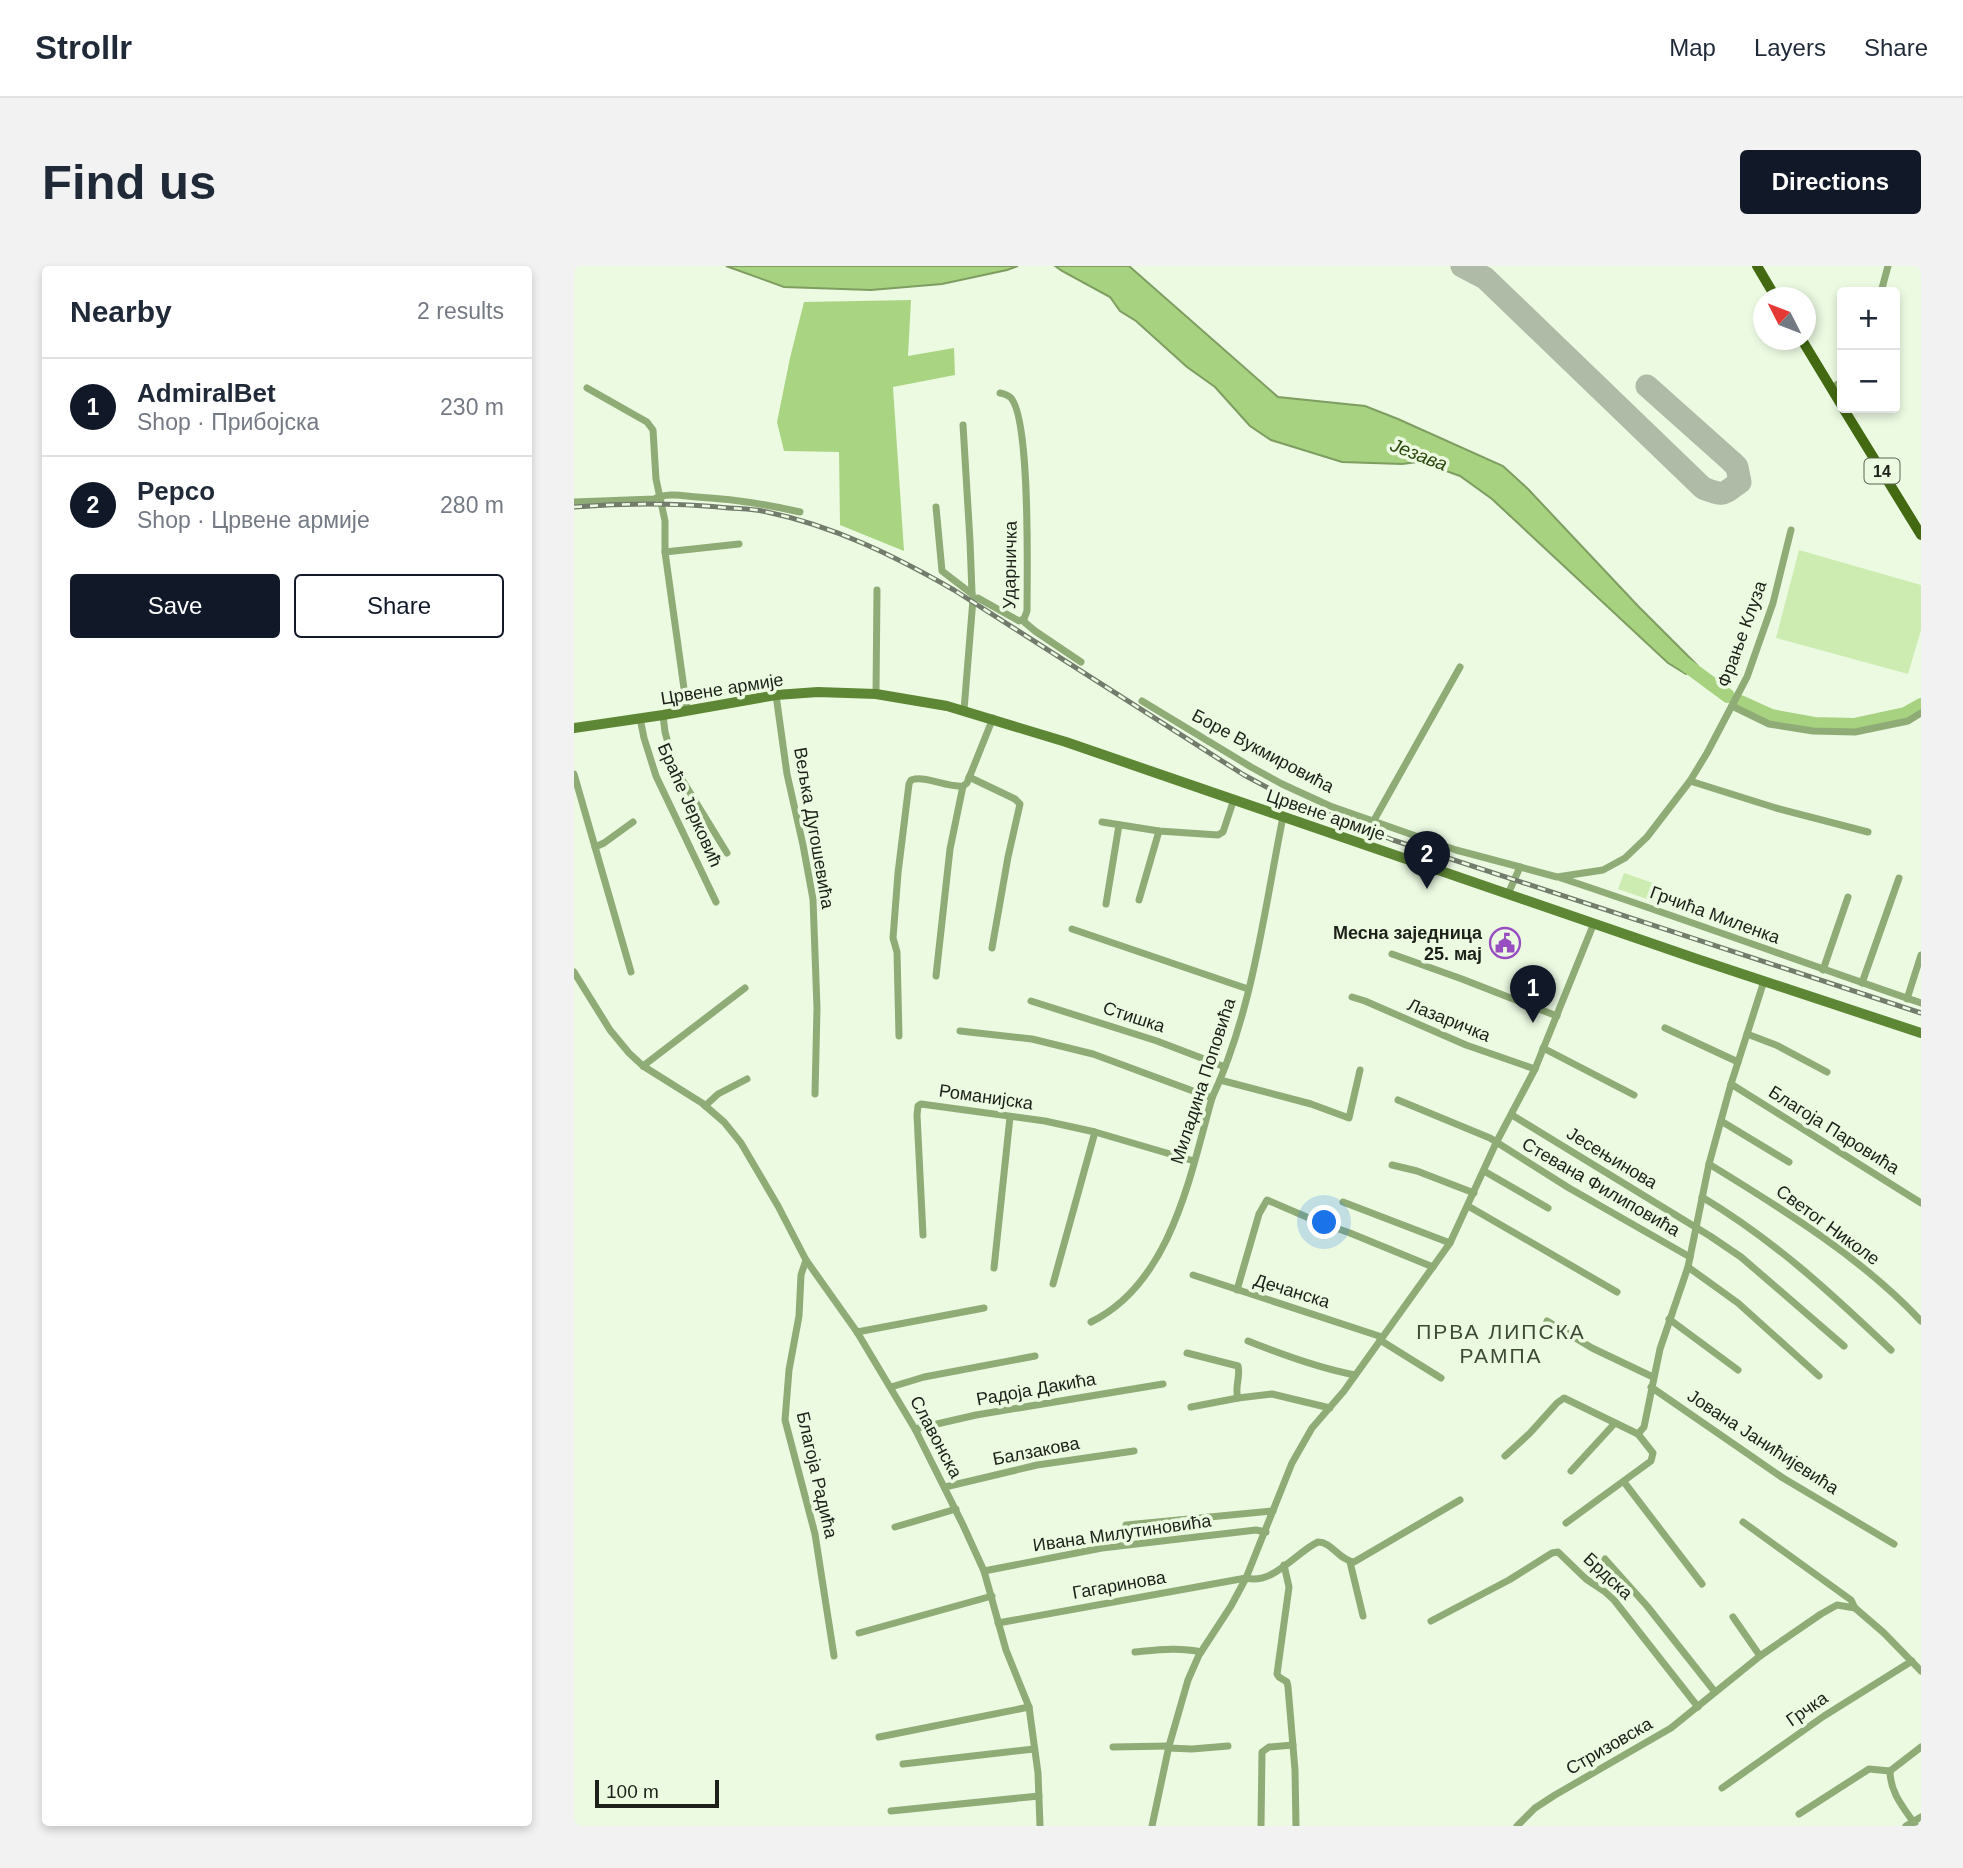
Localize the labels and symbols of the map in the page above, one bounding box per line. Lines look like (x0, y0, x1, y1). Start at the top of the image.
north arrow (1753, 287, 1816, 350)
water label: Језава (1387, 434, 1450, 475)
road number: 14 (1864, 458, 1900, 484)
street label: Ударничка (999, 520, 1021, 609)
street label: Фрање Клуза (1714, 577, 1771, 690)
street label: Црвене армије (659, 669, 785, 709)
street label: Боре Вукмировића (1189, 705, 1338, 797)
street label: Браће Јерковић (654, 740, 726, 870)
street label: Вељка Дугошевића (790, 746, 838, 911)
street label: Црвене армије (1264, 785, 1388, 845)
pin: 2 (1404, 831, 1450, 889)
street label: Грчића Миленка (1647, 882, 1784, 948)
place label: Месна заједница 25. мај (1333, 923, 1483, 964)
public building icon: Месна заједница 25. мај (1488, 926, 1522, 960)
pin: 1 (1510, 965, 1556, 1023)
street label: Лазаричка (1405, 994, 1494, 1046)
street label: Миладина Поповића (1167, 995, 1240, 1167)
street label: Стишка (1100, 998, 1168, 1037)
street label: Романијска (938, 1080, 1035, 1114)
street label: Благоја Паровића (1765, 1082, 1904, 1179)
street label: Јесењинова (1563, 1123, 1662, 1193)
street label: Стевана Филиповића (1518, 1134, 1684, 1241)
street label: Светог Николе (1773, 1181, 1883, 1269)
your location (1307, 1205, 1341, 1239)
street label: Дечанска (1252, 1270, 1333, 1312)
district label: ПРВА ЛИПСКА РАМПА (1416, 1320, 1586, 1367)
street label: Радоја Дакића (975, 1368, 1098, 1409)
street label: Јована Јанићијевића (1684, 1386, 1843, 1499)
street label: Славонска (906, 1393, 966, 1482)
street label: Благоја Радића (793, 1410, 842, 1541)
street label: Балзакова (991, 1433, 1082, 1469)
street label: Ивана Милутиновића (1032, 1510, 1213, 1555)
street label: Брдска (1580, 1548, 1637, 1604)
street label: Гагаринова (1071, 1567, 1168, 1603)
street label: Грчка (1782, 1687, 1832, 1730)
street label: Стризовска (1562, 1713, 1656, 1779)
scale bar (595, 1777, 719, 1809)

